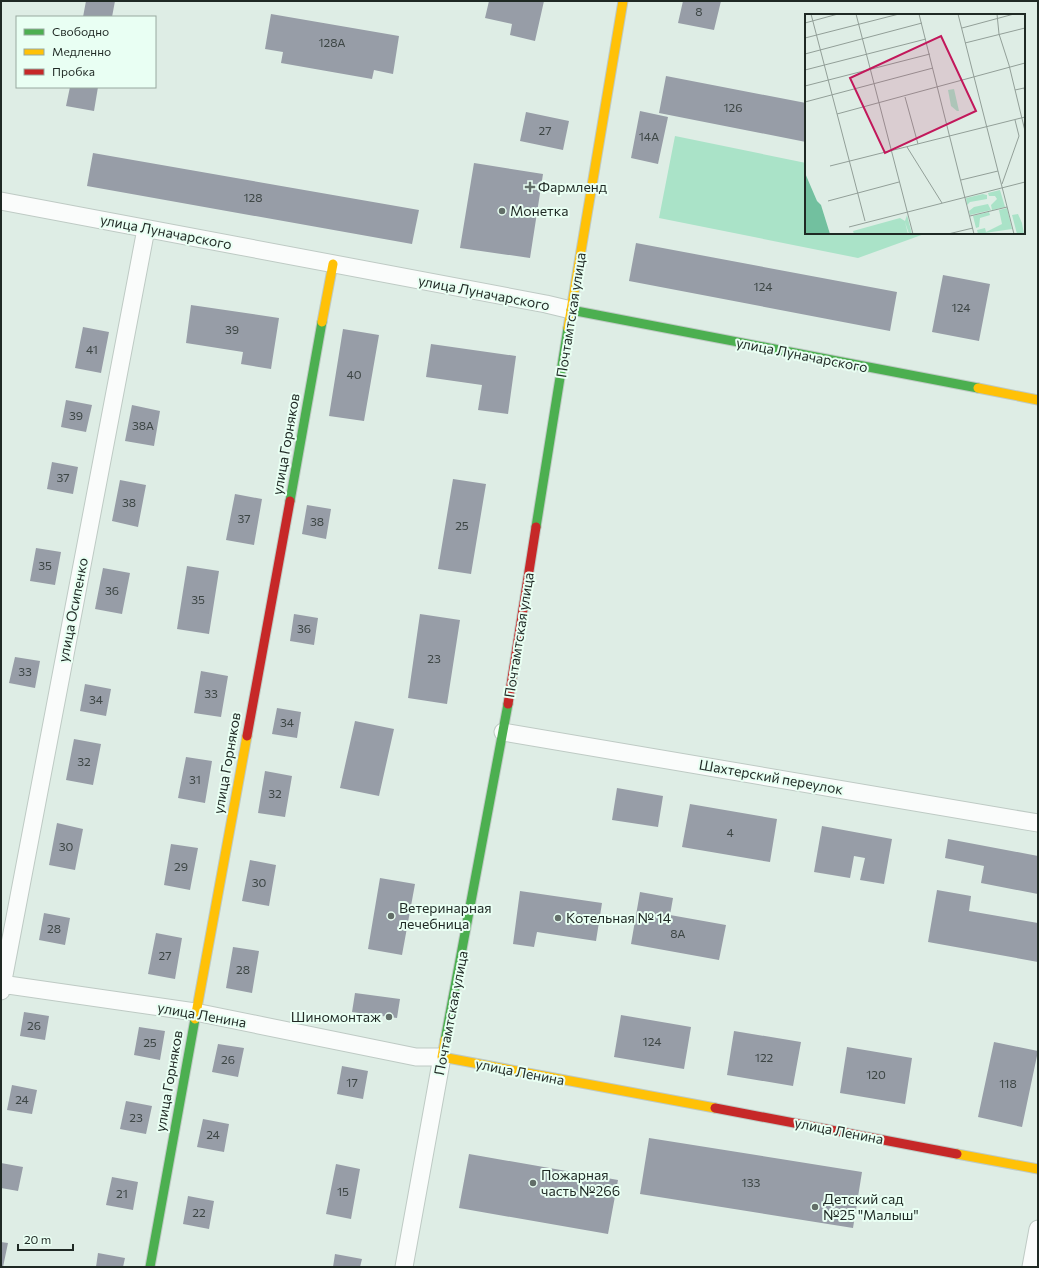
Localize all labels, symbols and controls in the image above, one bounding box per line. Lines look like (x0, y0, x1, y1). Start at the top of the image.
house number: 8 (695, 4, 703, 18)
inset map (805, 14, 1025, 234)
legend (16, 16, 156, 88)
text: Свободно (52, 24, 109, 38)
house number: 128А (318, 35, 346, 49)
text: Медленно (52, 44, 111, 58)
text: Пробка (52, 64, 95, 78)
house number: 126 (723, 100, 743, 114)
house number: 27 (539, 123, 551, 137)
house number: 14А (639, 129, 659, 143)
place label: Фармленд (538, 178, 607, 195)
marker: Фармленд (525, 182, 535, 192)
house number: 128 (243, 190, 263, 204)
place label: Монетка (510, 202, 568, 219)
marker: Монетка (497, 206, 507, 216)
street label: улица Луначарского (99, 210, 233, 253)
street label: Почтамтская улица (552, 251, 589, 379)
street label: улица Луначарского (417, 271, 551, 314)
house number: 124 (754, 279, 772, 293)
house number: 124 (952, 300, 970, 314)
house number: 39 (225, 322, 239, 336)
street label: улица Луначарского (735, 333, 869, 376)
house number: 41 (86, 342, 98, 356)
house number: 40 (346, 367, 362, 381)
street label: улица Горняков (268, 392, 303, 496)
house number: 39 (69, 408, 83, 422)
house number: 38А (132, 418, 154, 432)
house number: 37 (56, 470, 70, 484)
house number: 38 (122, 495, 136, 509)
house number: 37 (237, 511, 251, 525)
house number: 38 (310, 514, 324, 528)
house number: 25 (455, 518, 469, 532)
street label: улица Осипенко (54, 556, 91, 664)
house number: 35 (38, 558, 52, 572)
street label: Почтамтская улица (500, 571, 537, 699)
house number: 36 (105, 583, 119, 597)
house number: 35 (191, 592, 205, 606)
house number: 36 (297, 621, 311, 635)
house number: 23 (427, 651, 441, 665)
house number: 33 (18, 664, 32, 678)
house number: 33 (204, 686, 218, 700)
house number: 34 (89, 692, 103, 706)
street label: улица Горняков (209, 711, 244, 815)
house number: 34 (280, 715, 294, 729)
house number: 32 (77, 754, 91, 768)
street label: Шахтерский переулок (698, 755, 845, 798)
house number: 31 (189, 772, 201, 786)
house number: 32 (268, 786, 282, 800)
house number: 4 (726, 825, 734, 839)
house number: 30 (59, 839, 74, 853)
house number: 29 (174, 859, 188, 873)
house number: 30 (252, 875, 267, 889)
place label: Ветеринарная лечебница (399, 899, 492, 932)
place label: Котельная № 14 (566, 909, 672, 926)
marker: Ветеринарная лечебница (386, 911, 396, 921)
marker: Котельная № 14 (553, 913, 563, 923)
house number: 28 (47, 921, 61, 935)
house number: 8А (670, 926, 686, 940)
house number: 27 (159, 948, 171, 962)
street label: Почтамтская улица (430, 949, 471, 1077)
house number: 28 (236, 962, 250, 976)
street label: улица Ленина (156, 998, 248, 1031)
place label: Шиномонтаж (291, 1008, 381, 1025)
marker: Шиномонтаж (384, 1012, 394, 1022)
house number: 26 (27, 1018, 41, 1032)
street label: улица Горняков (151, 1029, 186, 1133)
house number: 124 (643, 1034, 661, 1048)
house number: 25 (143, 1035, 157, 1049)
house number: 122 (755, 1050, 774, 1064)
house number: 26 (221, 1052, 235, 1066)
street label: улица Ленина (474, 1055, 566, 1088)
house number: 120 (866, 1067, 886, 1081)
house number: 17 (346, 1075, 358, 1089)
house number: 118 (999, 1076, 1017, 1090)
house number: 24 (15, 1092, 29, 1106)
house number: 23 (129, 1110, 143, 1124)
street label: улица Ленина (793, 1114, 885, 1147)
house number: 24 (206, 1127, 220, 1141)
place label: Пожарная часть №266 (541, 1166, 620, 1199)
house number: 133 (742, 1175, 761, 1189)
marker: Пожарная часть №266 (528, 1178, 538, 1188)
house number: 15 (337, 1184, 349, 1198)
house number: 21 (116, 1186, 128, 1200)
place label: Детский сад №25 "Малыш" (823, 1190, 919, 1223)
marker: Детский сад №25 "Малыш" (810, 1202, 820, 1212)
house number: 22 (192, 1205, 206, 1219)
scale bar (18, 1226, 73, 1252)
text: 20 m (24, 1232, 51, 1246)

